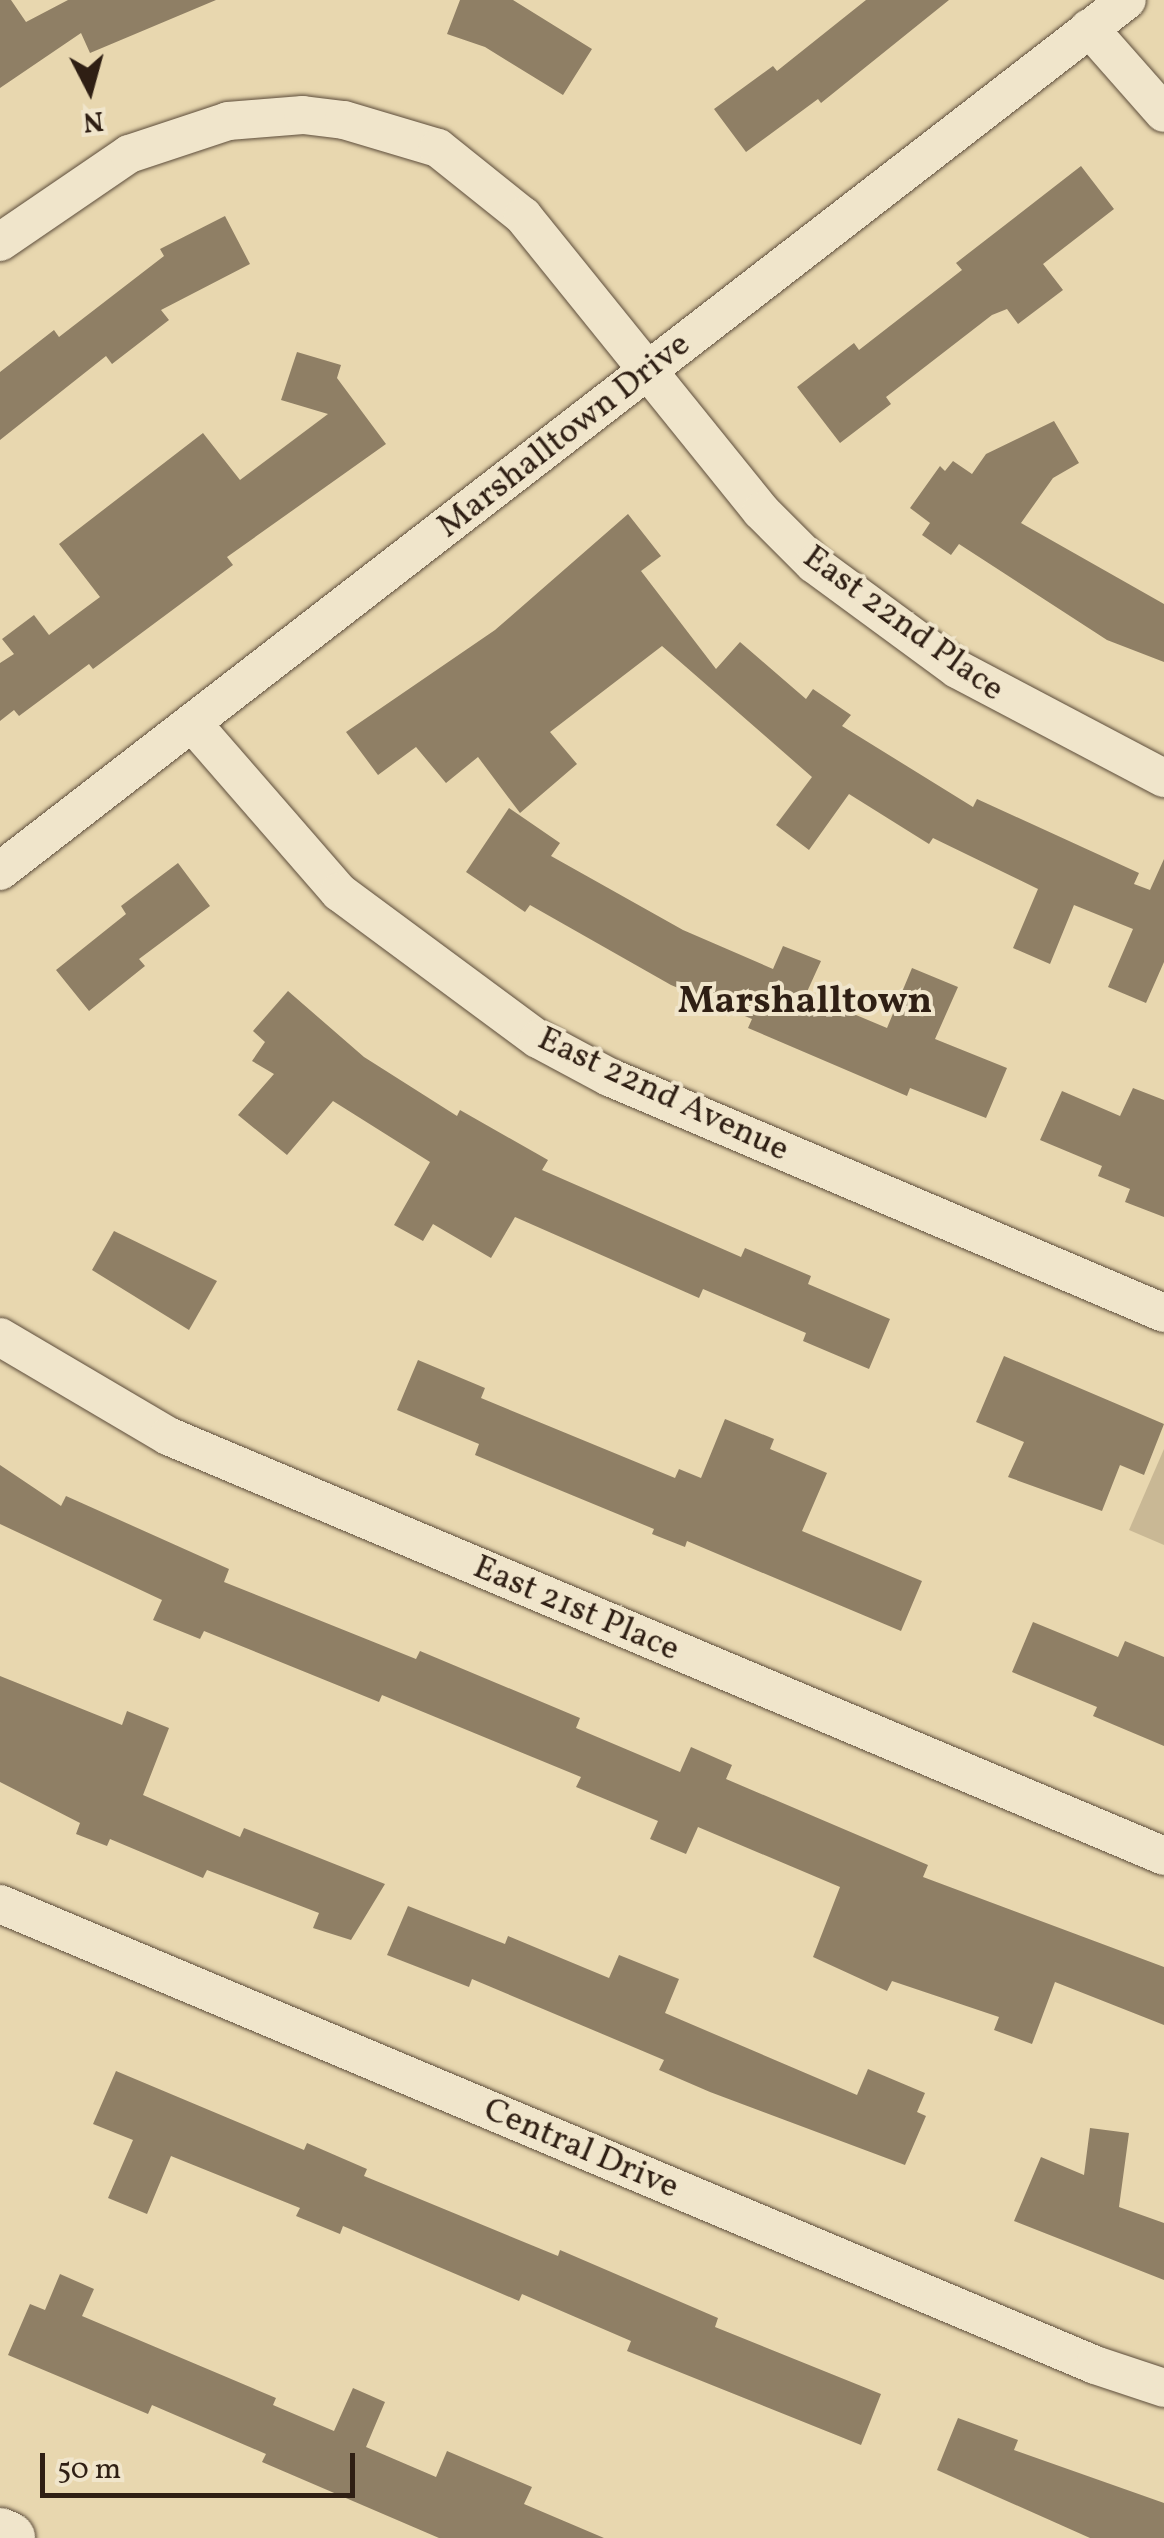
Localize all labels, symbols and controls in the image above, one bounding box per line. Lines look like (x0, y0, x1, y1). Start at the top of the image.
north arrow (40, 40, 140, 140)
text: N (81, 100, 105, 141)
street label: Marshalltown Drive (429, 324, 699, 548)
street label: East 22nd Place (794, 537, 1012, 711)
district label: Marshalltown (678, 980, 932, 1026)
street label: East 22nd Avenue (531, 1018, 795, 1172)
street label: East 21st Place (467, 1547, 685, 1671)
street label: Central Drive (477, 2089, 685, 2209)
scale bar (45, 2433, 360, 2495)
text: 50 m (57, 2449, 121, 2491)

